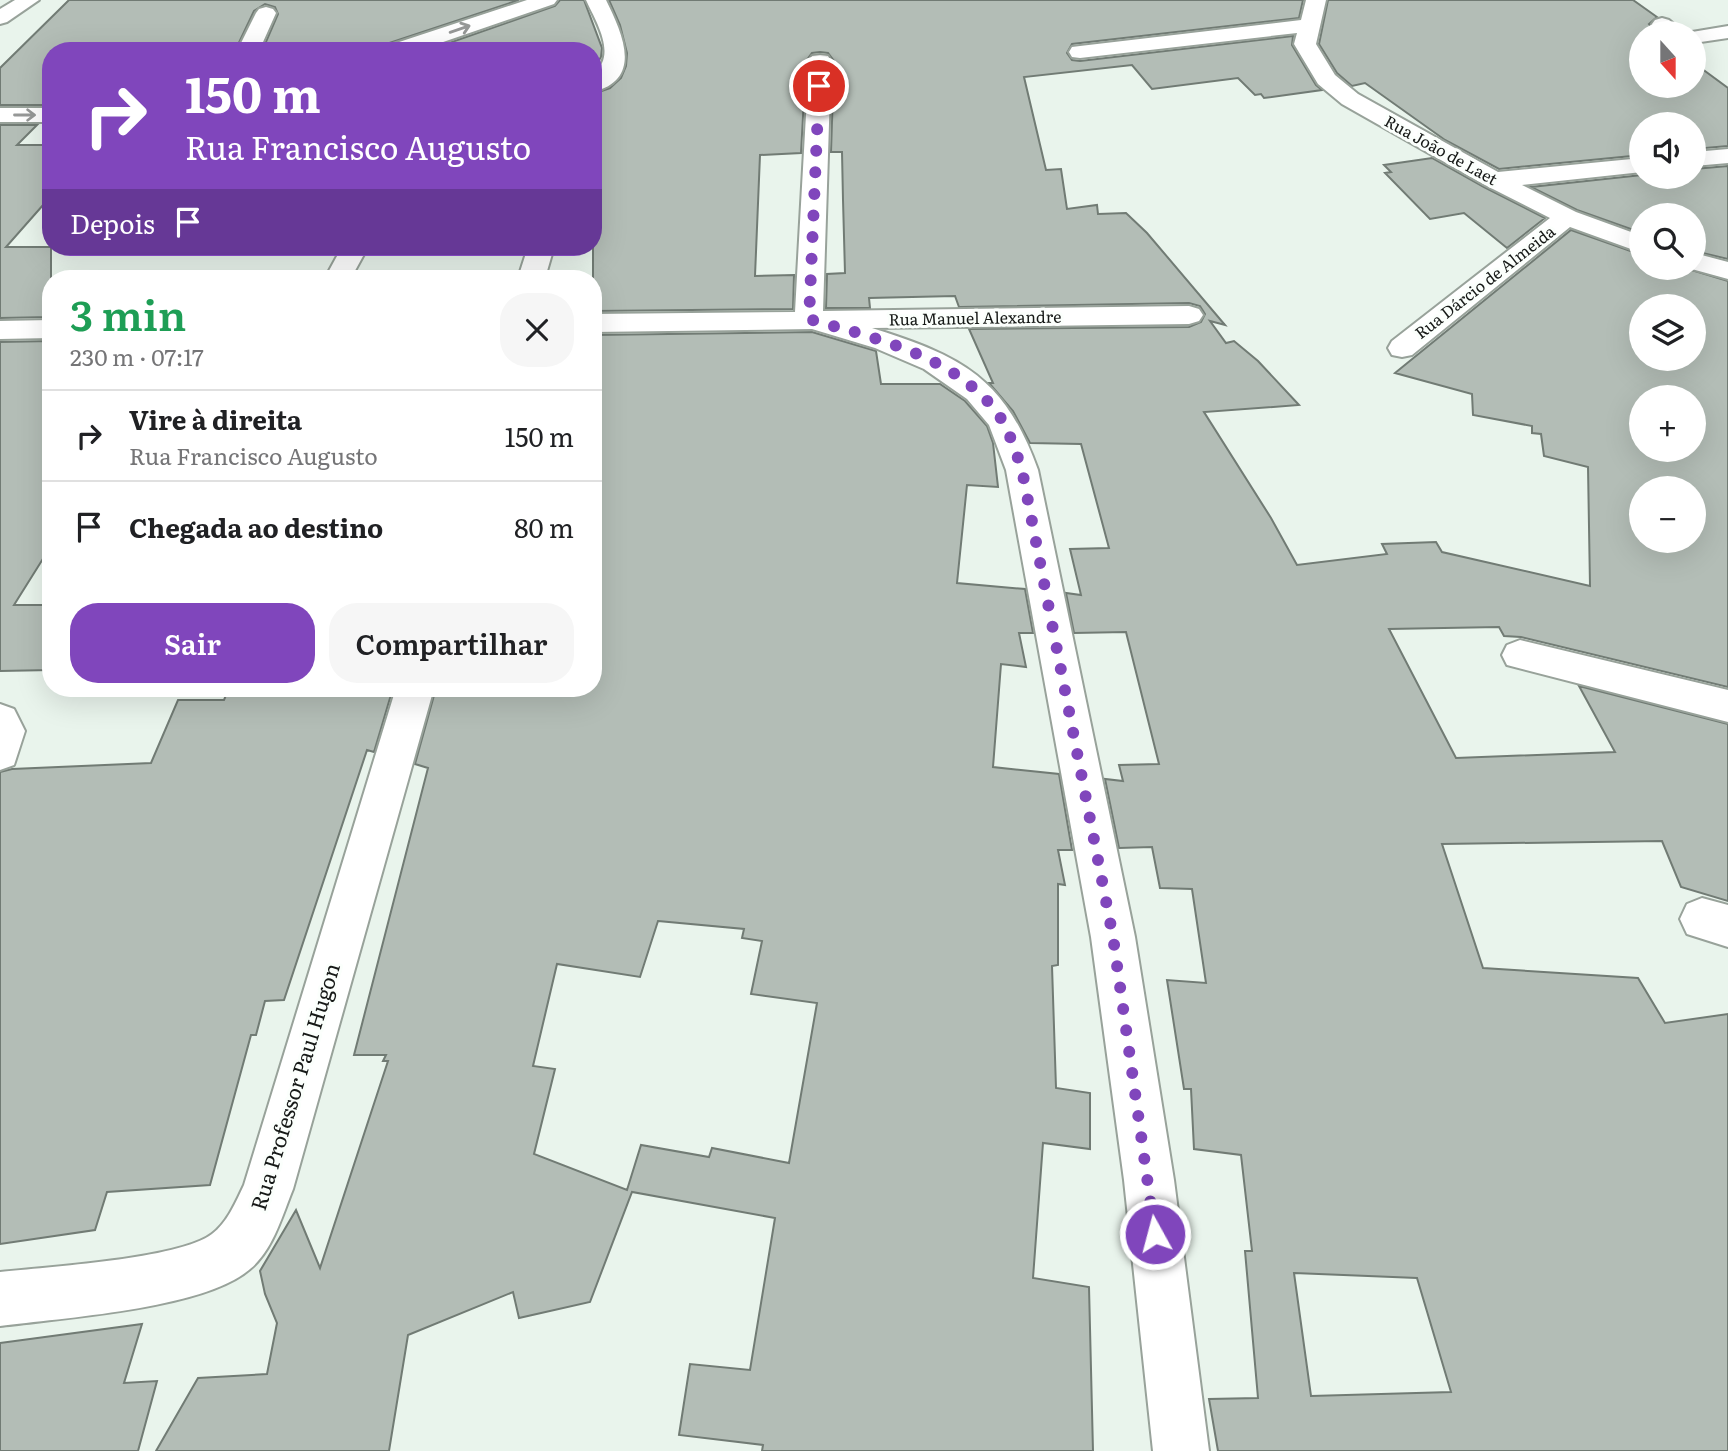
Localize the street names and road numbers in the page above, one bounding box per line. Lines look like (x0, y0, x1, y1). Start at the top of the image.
street label: Rua João de Laet (1381, 108, 1503, 190)
street label: Rua Dárcio de Almeida (1409, 218, 1560, 344)
street label: Rua Manuel Alexandre (888, 303, 1062, 331)
street label: Rua Professor Paul Hugon (241, 959, 346, 1214)

